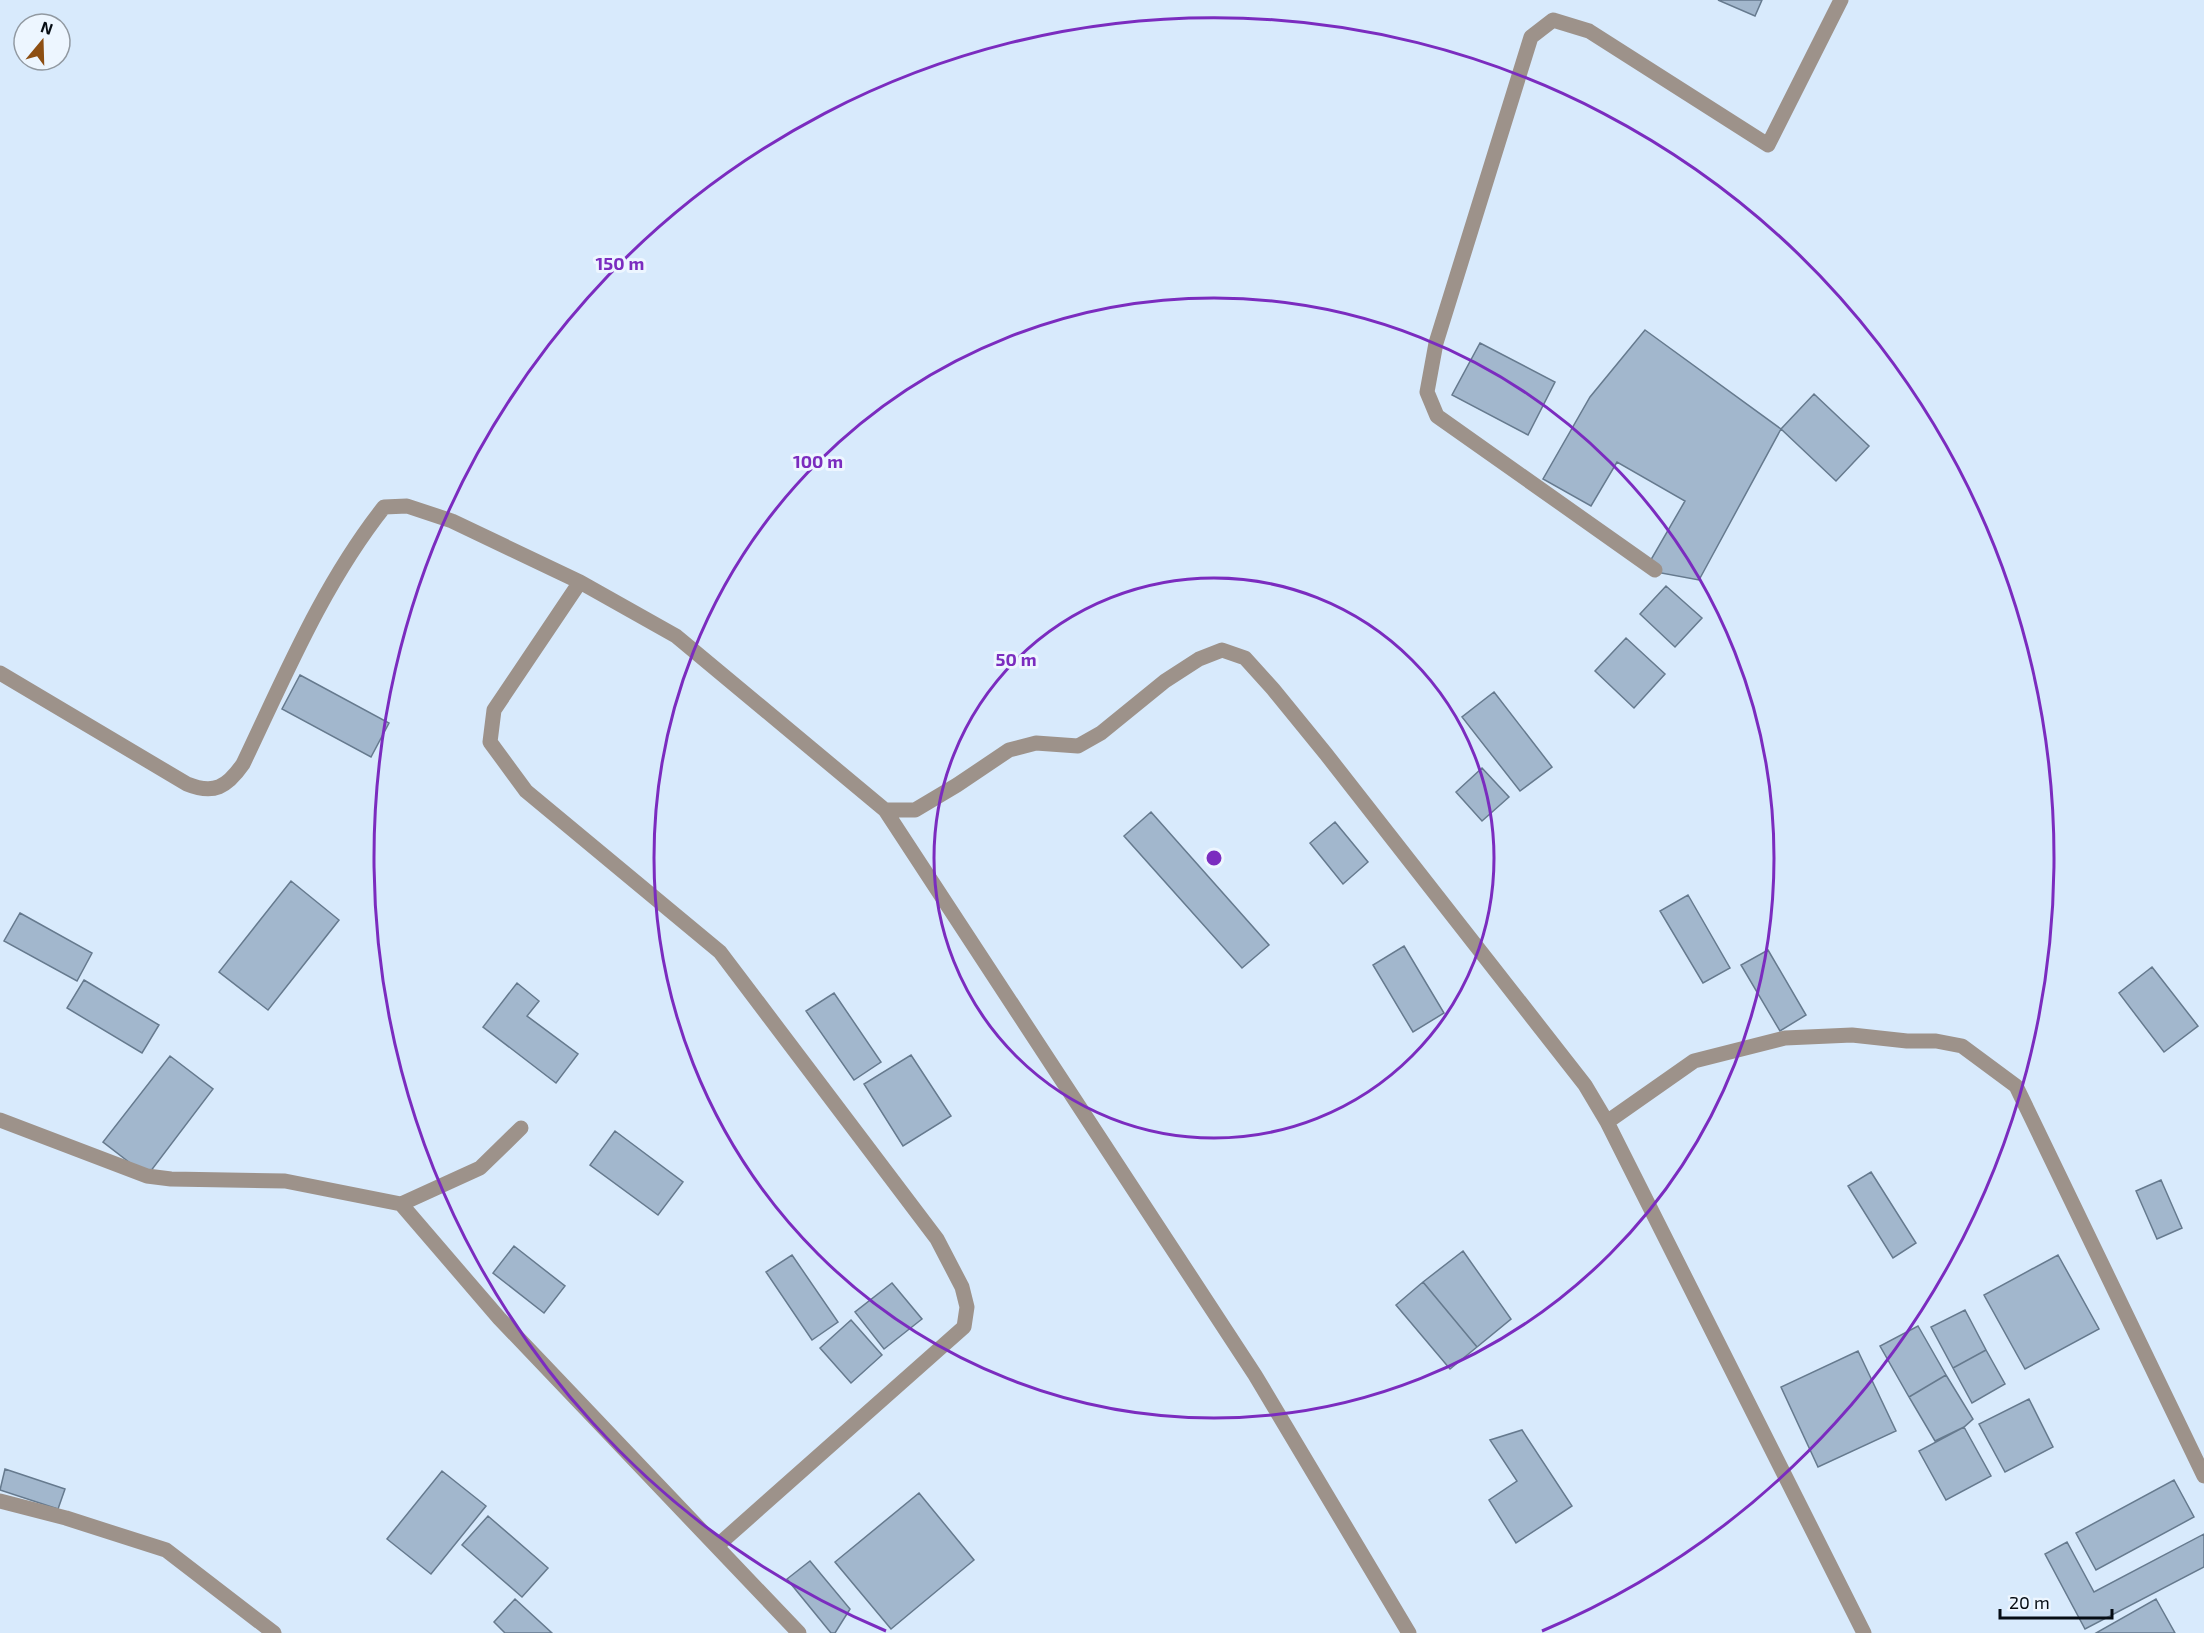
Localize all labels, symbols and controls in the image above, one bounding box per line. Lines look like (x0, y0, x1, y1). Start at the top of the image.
north arrow (12, 12, 72, 72)
text: N (38, 16, 56, 38)
text: 150 m (596, 252, 644, 274)
text: 100 m (793, 450, 843, 472)
text: 50 m (995, 648, 1037, 670)
centre of rings (1204, 848, 1224, 868)
scale bar (2000, 1582, 2112, 1620)
text: 20 m (2009, 1591, 2050, 1613)

